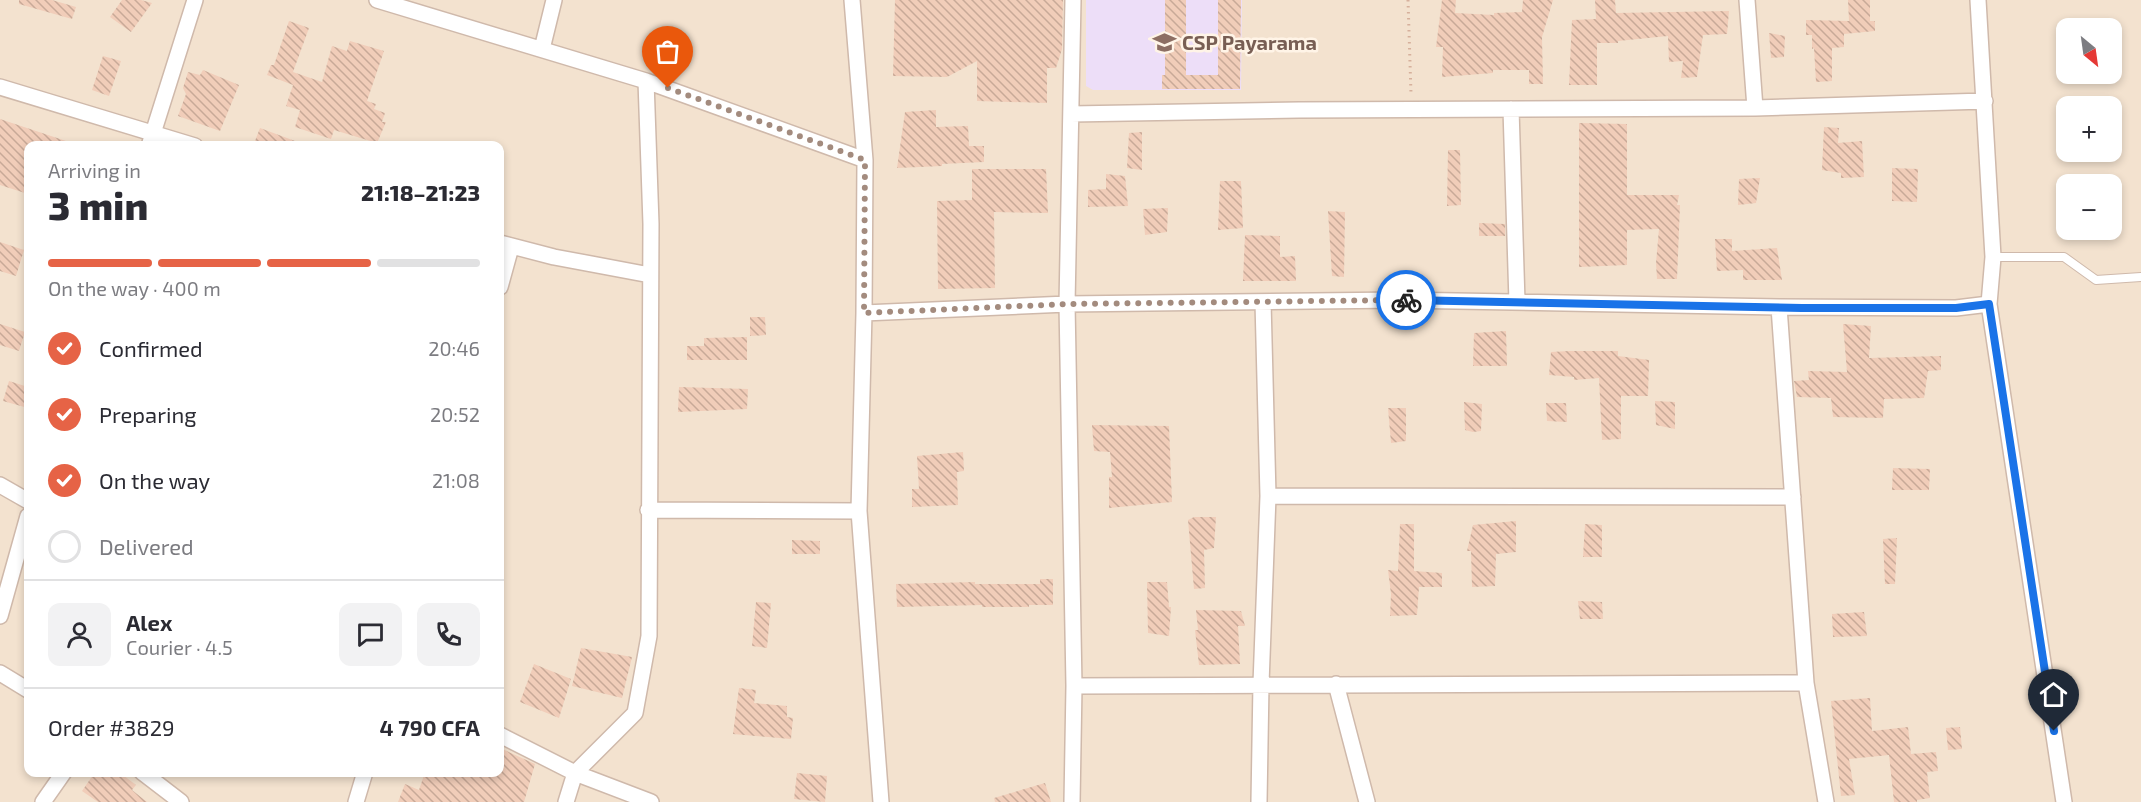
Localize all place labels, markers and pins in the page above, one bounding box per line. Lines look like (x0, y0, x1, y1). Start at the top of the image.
pin (642, 26, 693, 88)
school or university icon: CSP Payarama (1151, 30, 1177, 56)
place label: CSP Payarama (1182, 30, 1317, 55)
pin (2028, 669, 2079, 731)

